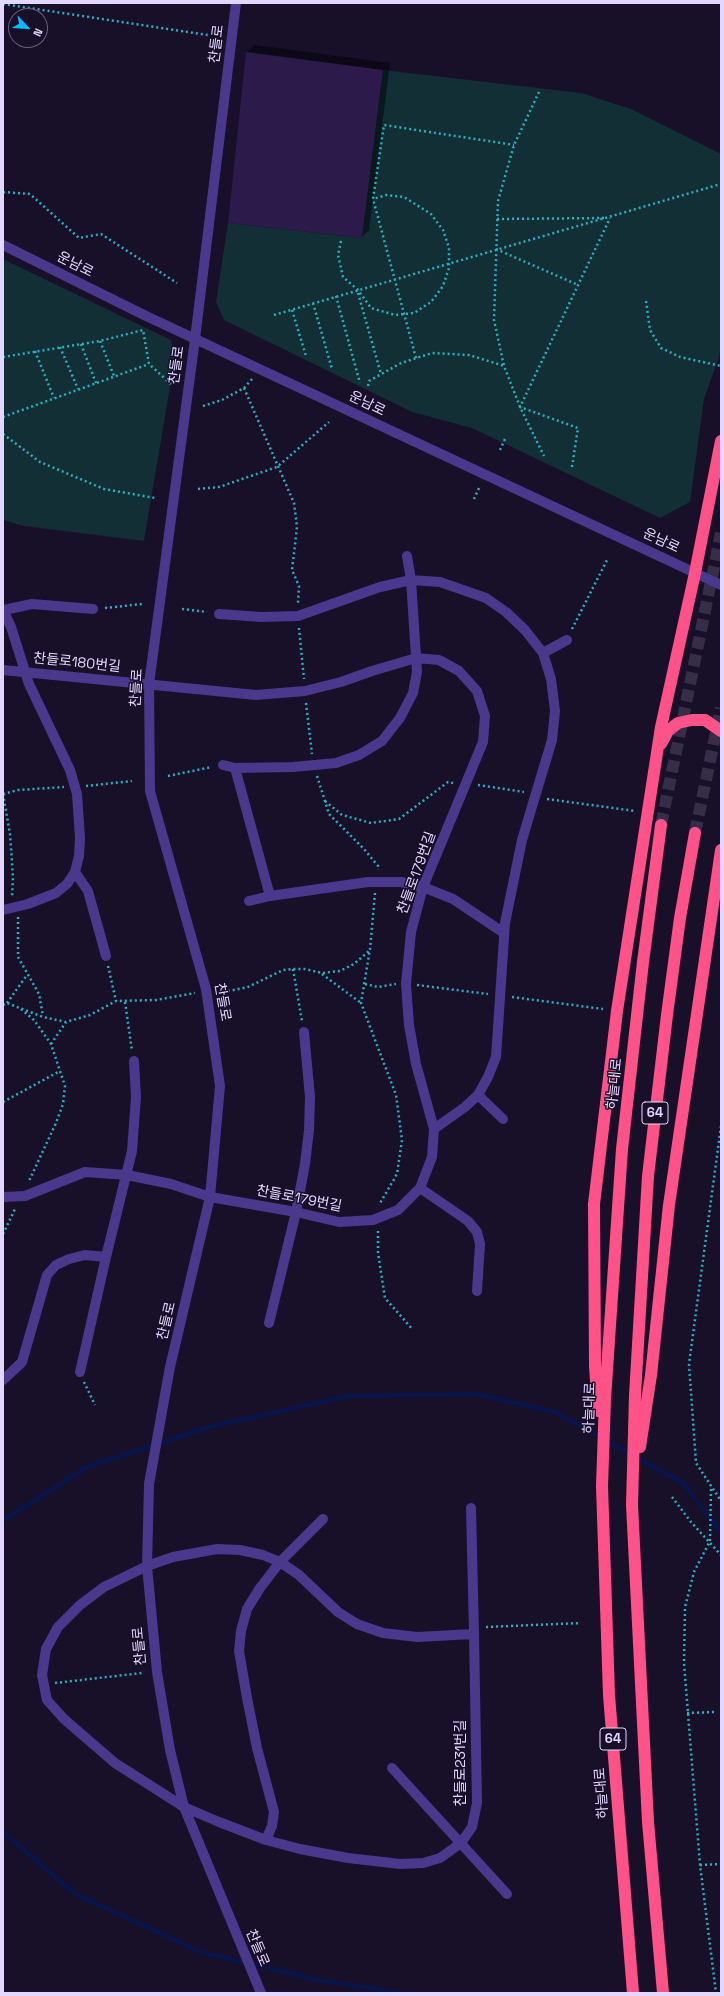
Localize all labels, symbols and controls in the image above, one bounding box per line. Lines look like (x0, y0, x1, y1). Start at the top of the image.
north arrow (8, 8, 48, 48)
street label: 찬들로 (206, 24, 228, 64)
text: N (30, 26, 46, 39)
street label: 운남로 (54, 249, 96, 281)
street label: 찬들로 (166, 345, 188, 385)
street label: 운남로 (346, 388, 388, 420)
street label: 운남로 (640, 525, 682, 557)
street label: 찬들로180번길 (32, 650, 122, 676)
street label: 찬들로 (128, 668, 146, 708)
street label: 찬들로179번길 (394, 829, 440, 917)
street label: 찬들로 (210, 982, 234, 1022)
street label: 하늘대로 (604, 1058, 626, 1110)
road number: 64 (642, 1102, 668, 1124)
street label: 찬들로179번길 (255, 1182, 343, 1216)
street label: 찬들로 (154, 1300, 180, 1342)
street label: 하늘대로 (581, 1382, 599, 1434)
street label: 찬들로 (130, 1626, 150, 1666)
street label: 찬들로231번길 (453, 1720, 469, 1806)
road number: 64 (600, 1728, 626, 1750)
street label: 하늘대로 (592, 1767, 612, 1819)
street label: 찬들로 (242, 1927, 272, 1969)

